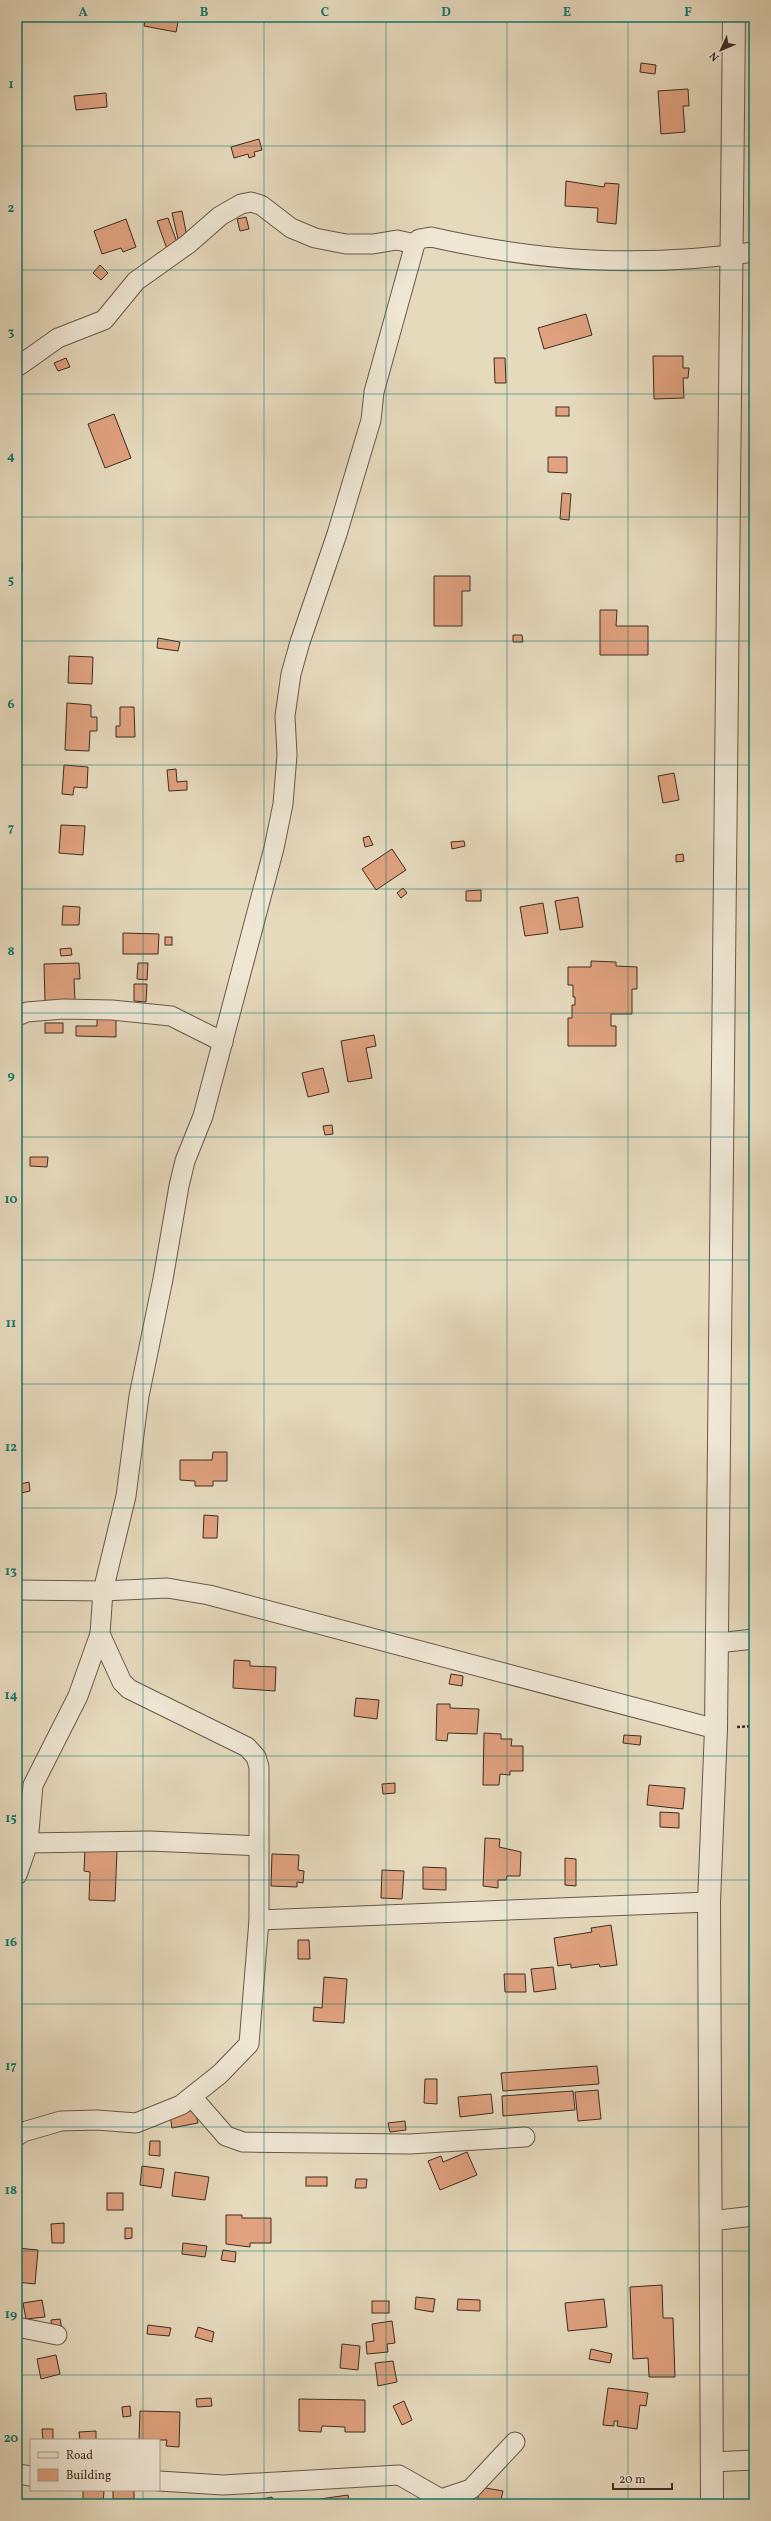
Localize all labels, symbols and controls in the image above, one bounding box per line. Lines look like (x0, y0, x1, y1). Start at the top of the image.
text: A (78, 4, 88, 22)
text: B (200, 4, 209, 22)
text: C (321, 4, 329, 22)
text: D (441, 4, 451, 22)
text: E (563, 4, 571, 22)
text: F (684, 4, 692, 22)
north arrow (701, 30, 741, 70)
text: N (707, 48, 723, 64)
text: 1 (8, 76, 14, 94)
text: 2 (8, 200, 15, 218)
text: 3 (8, 324, 15, 342)
text: 4 (7, 448, 15, 466)
text: 5 (8, 572, 14, 590)
text: 6 (7, 696, 15, 714)
text: 7 (8, 820, 14, 838)
text: 8 (7, 943, 15, 961)
text: 9 (7, 1067, 15, 1085)
text: 10 (4, 1191, 18, 1209)
text: 11 (6, 1315, 16, 1333)
text: 12 (5, 1439, 17, 1457)
text: 13 (5, 1563, 17, 1581)
text: 14 (4, 1687, 18, 1705)
text: 15 (5, 1810, 17, 1828)
text: 16 (5, 1934, 17, 1952)
text: 17 (5, 2058, 17, 2076)
text: 18 (5, 2182, 17, 2200)
text: 19 (5, 2306, 17, 2324)
text: 20 (4, 2430, 18, 2448)
legend (30, 2439, 160, 2491)
text: Road (66, 2448, 93, 2464)
scale bar (613, 2465, 672, 2491)
text: Building (66, 2468, 111, 2484)
text: 20 m (619, 2472, 646, 2488)

